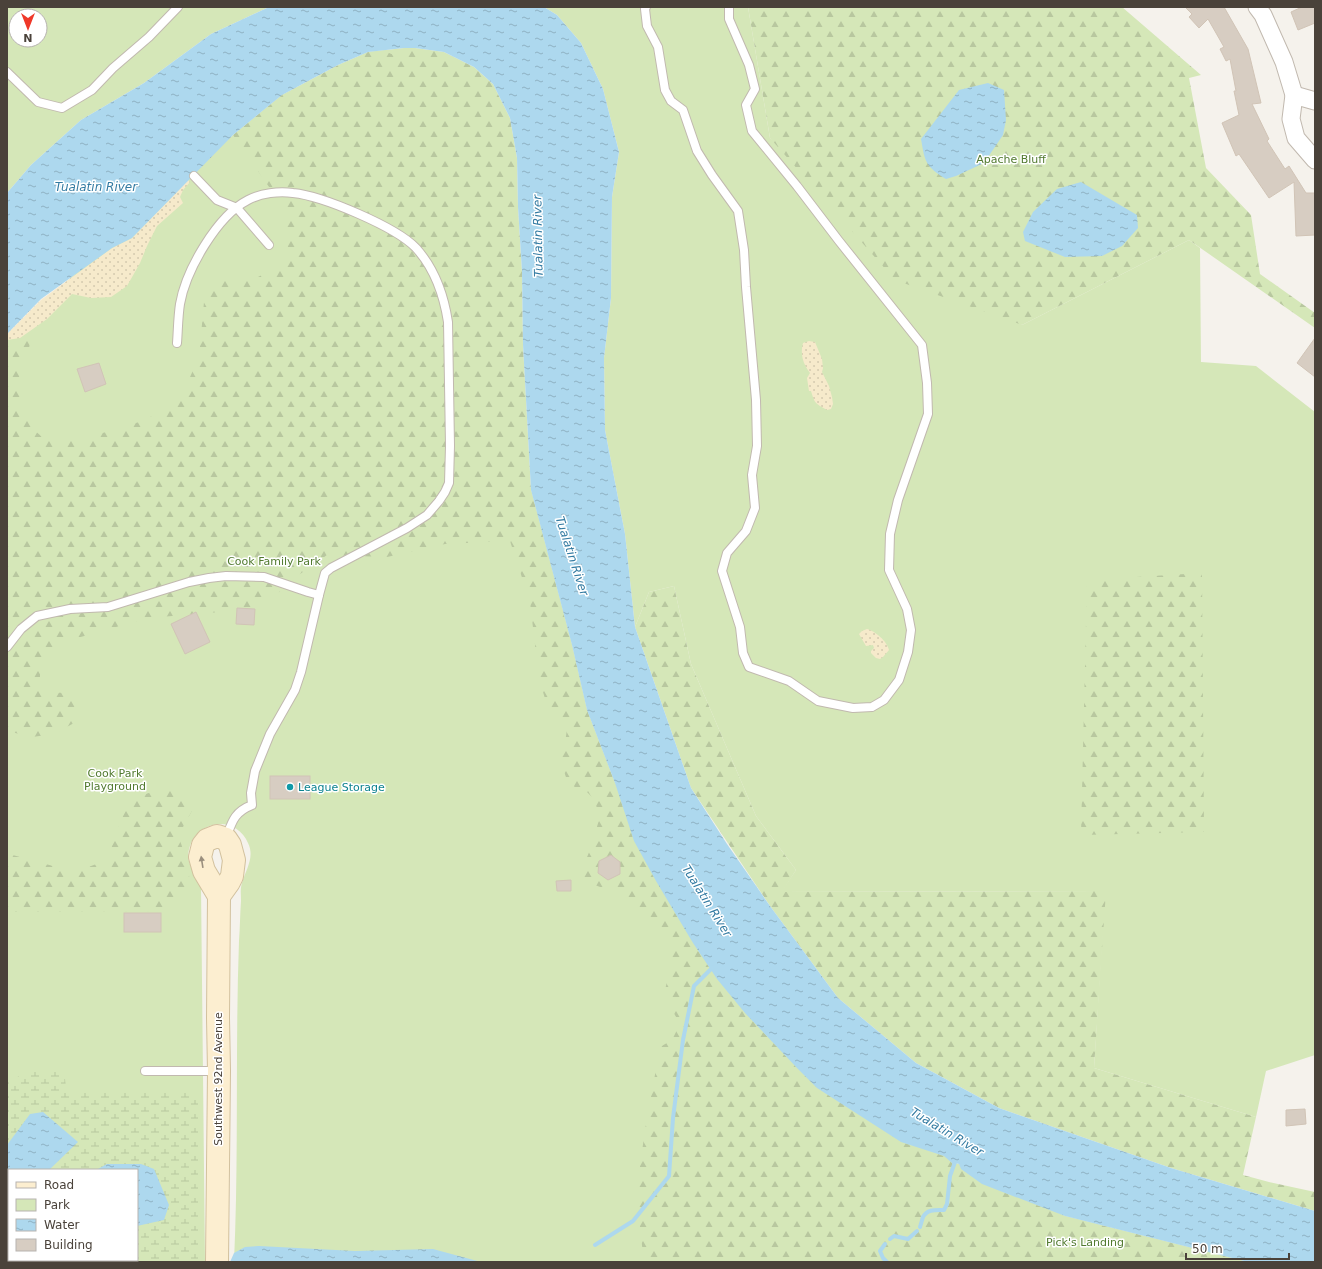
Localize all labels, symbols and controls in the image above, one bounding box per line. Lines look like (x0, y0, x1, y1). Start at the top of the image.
north arrow (8, 8, 48, 48)
text: N (23, 31, 33, 44)
park label: Apache Bluff (976, 153, 1046, 166)
water label: Tualatin River (55, 180, 138, 194)
water label: Tualatin River (530, 194, 546, 277)
water label: Tualatin River (553, 515, 592, 598)
park label: Cook Family Park (227, 555, 321, 568)
park label: Cook Park Playground (84, 767, 146, 793)
place label: League Storage (298, 781, 385, 794)
marker: League Storage (285, 782, 295, 792)
one-way arrow (199, 856, 205, 868)
water label: Tualatin River (679, 862, 735, 941)
street label: Southwest 92nd Avenue (212, 1012, 225, 1146)
water label: Tualatin River (908, 1105, 987, 1160)
legend (8, 1169, 138, 1261)
text: Road (44, 1178, 74, 1192)
text: Park (44, 1198, 70, 1212)
text: Water (44, 1218, 80, 1232)
scale bar (1186, 1235, 1289, 1261)
park label: Pick's Landing (1046, 1236, 1124, 1249)
text: Building (44, 1238, 93, 1252)
text: 50 m (1192, 1242, 1223, 1256)

